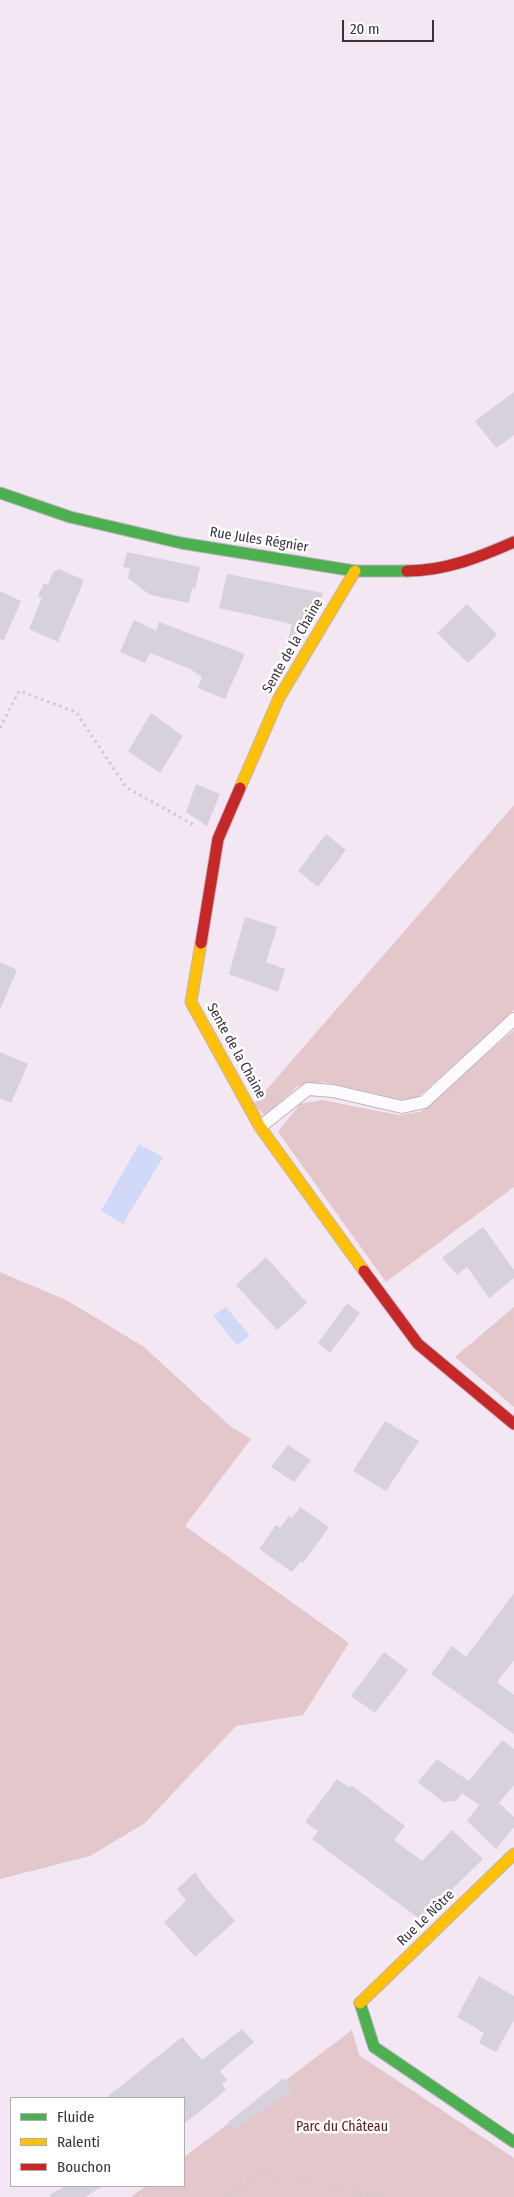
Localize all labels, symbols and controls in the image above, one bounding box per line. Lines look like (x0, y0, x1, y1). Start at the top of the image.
scale bar (344, 10, 436, 42)
text: 20 m (350, 20, 380, 38)
street label: Rue Jules Régnier (208, 524, 310, 556)
street label: Sente de la Chaine (259, 596, 327, 696)
street label: Sente de la Chaine (203, 1000, 269, 1102)
street label: Rue Le Nôtre (394, 1887, 458, 1949)
legend (10, 2097, 185, 2187)
text: Fluide (57, 2108, 94, 2126)
park label: Parc du Château (296, 2119, 388, 2135)
text: Ralenti (57, 2133, 100, 2151)
text: Bouchon (57, 2158, 111, 2176)

